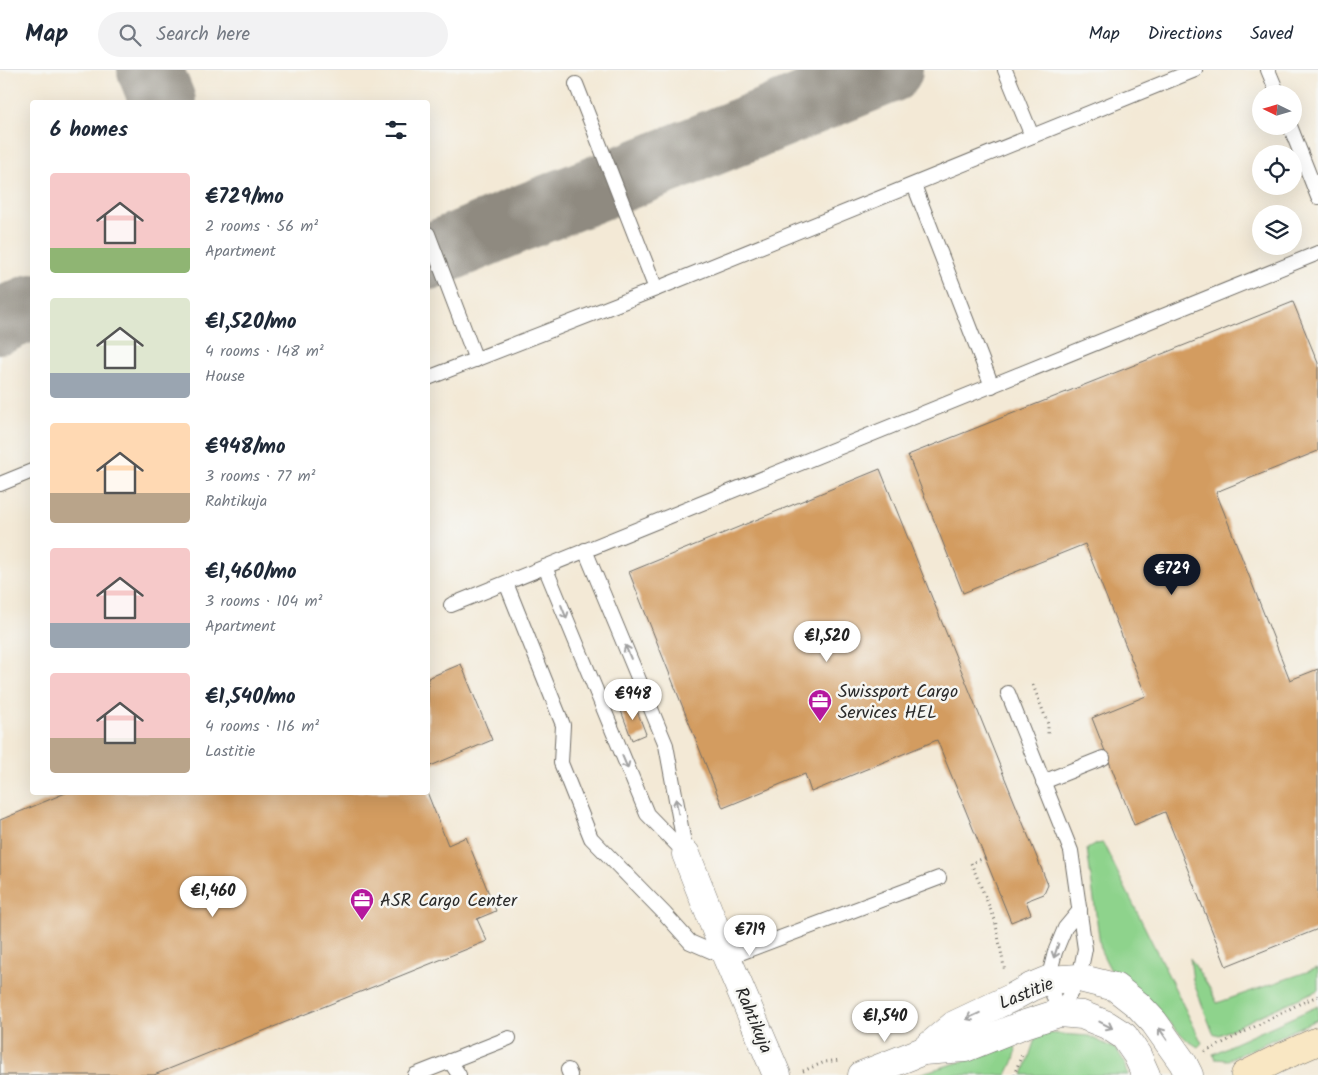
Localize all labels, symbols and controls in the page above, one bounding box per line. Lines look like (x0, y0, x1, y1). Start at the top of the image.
search box (98, 12, 448, 57)
text: Map (25, 15, 68, 54)
text: Search here (156, 20, 250, 50)
text: Map (1088, 20, 1120, 49)
text: Directions (1148, 20, 1222, 49)
text: Saved (1250, 20, 1293, 49)
icon: search (116, 21, 144, 49)
north arrow (1252, 85, 1302, 135)
map controls (1252, 85, 1302, 255)
text: 6 homes (50, 114, 128, 147)
icon: filters (382, 116, 410, 144)
button: locate (1252, 145, 1302, 195)
text: €729/mo (205, 181, 284, 214)
icon: home (90, 193, 150, 253)
button: layers (1252, 205, 1302, 255)
text: 2 rooms · 56 m² (205, 214, 318, 239)
text: Apartment (205, 239, 276, 264)
text: €1,520/mo (205, 306, 297, 339)
icon: home (90, 318, 150, 378)
text: 4 rooms · 148 m² (205, 339, 324, 364)
text: House (205, 364, 245, 389)
text: €948/mo (205, 431, 285, 464)
icon: home (90, 443, 150, 503)
text: 3 rooms · 77 m² (205, 464, 315, 489)
text: Rahtikuja (205, 489, 267, 514)
pin: €729 (1142, 554, 1202, 596)
text: €1,460/mo (205, 556, 296, 589)
text: €729 (1154, 557, 1190, 582)
icon: home (90, 568, 150, 628)
text: 3 rooms · 104 m² (205, 589, 322, 614)
one-way arrow (560, 604, 569, 619)
text: Apartment (205, 614, 276, 639)
pin: €1,520 (786, 620, 868, 663)
text: €1,520 (805, 624, 849, 649)
one-way arrow (623, 645, 633, 660)
pin: €948 (603, 678, 663, 721)
place label: Swissport Cargo Services HEL (838, 678, 958, 728)
text: €1,540/mo (205, 681, 296, 714)
text: €948 (615, 682, 651, 707)
office icon: Swissport Cargo Services HEL (807, 688, 833, 722)
icon: home (90, 693, 150, 753)
text: 4 rooms · 116 m² (205, 714, 319, 739)
text: Lastitie (205, 739, 255, 764)
one-way arrow (621, 754, 631, 769)
one-way arrow (672, 798, 682, 814)
pin: €1,460 (172, 876, 254, 918)
text: €1,460 (191, 879, 235, 904)
office icon: ASR Cargo Center (349, 887, 375, 921)
place label: ASR Cargo Center (380, 887, 518, 916)
pin: €719 (720, 914, 780, 957)
text: €719 (735, 918, 765, 943)
one-way arrow (1051, 943, 1060, 959)
street label: Lastitie (995, 970, 1058, 1018)
street label: Rahtikuja (726, 983, 780, 1058)
pin: €1,540 (844, 1000, 926, 1043)
text: €1,540 (863, 1004, 907, 1029)
one-way arrow (965, 1011, 980, 1021)
one-way arrow (1098, 1020, 1113, 1030)
one-way arrow (1158, 1027, 1168, 1041)

